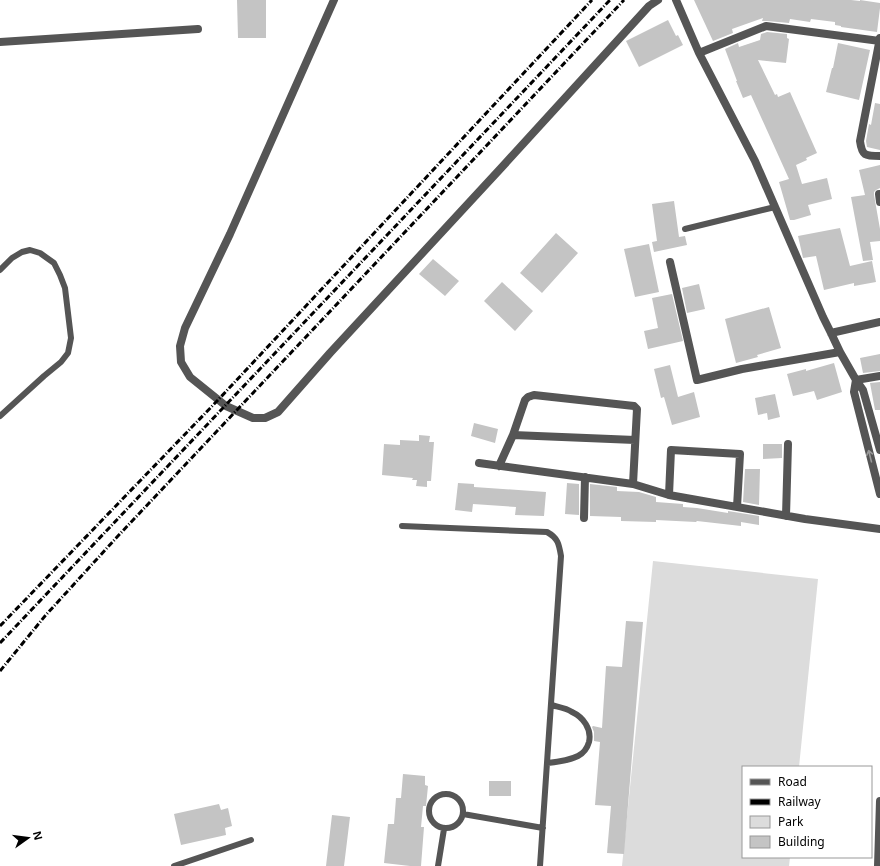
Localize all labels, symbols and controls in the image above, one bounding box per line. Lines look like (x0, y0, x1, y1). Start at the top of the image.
one-way arrow (866, 450, 874, 463)
legend (742, 766, 872, 858)
text: Road (778, 773, 807, 790)
text: Railway (778, 793, 822, 810)
text: Park (778, 813, 804, 830)
north arrow (8, 818, 48, 858)
text: N (30, 829, 47, 842)
text: Building (778, 833, 825, 850)

